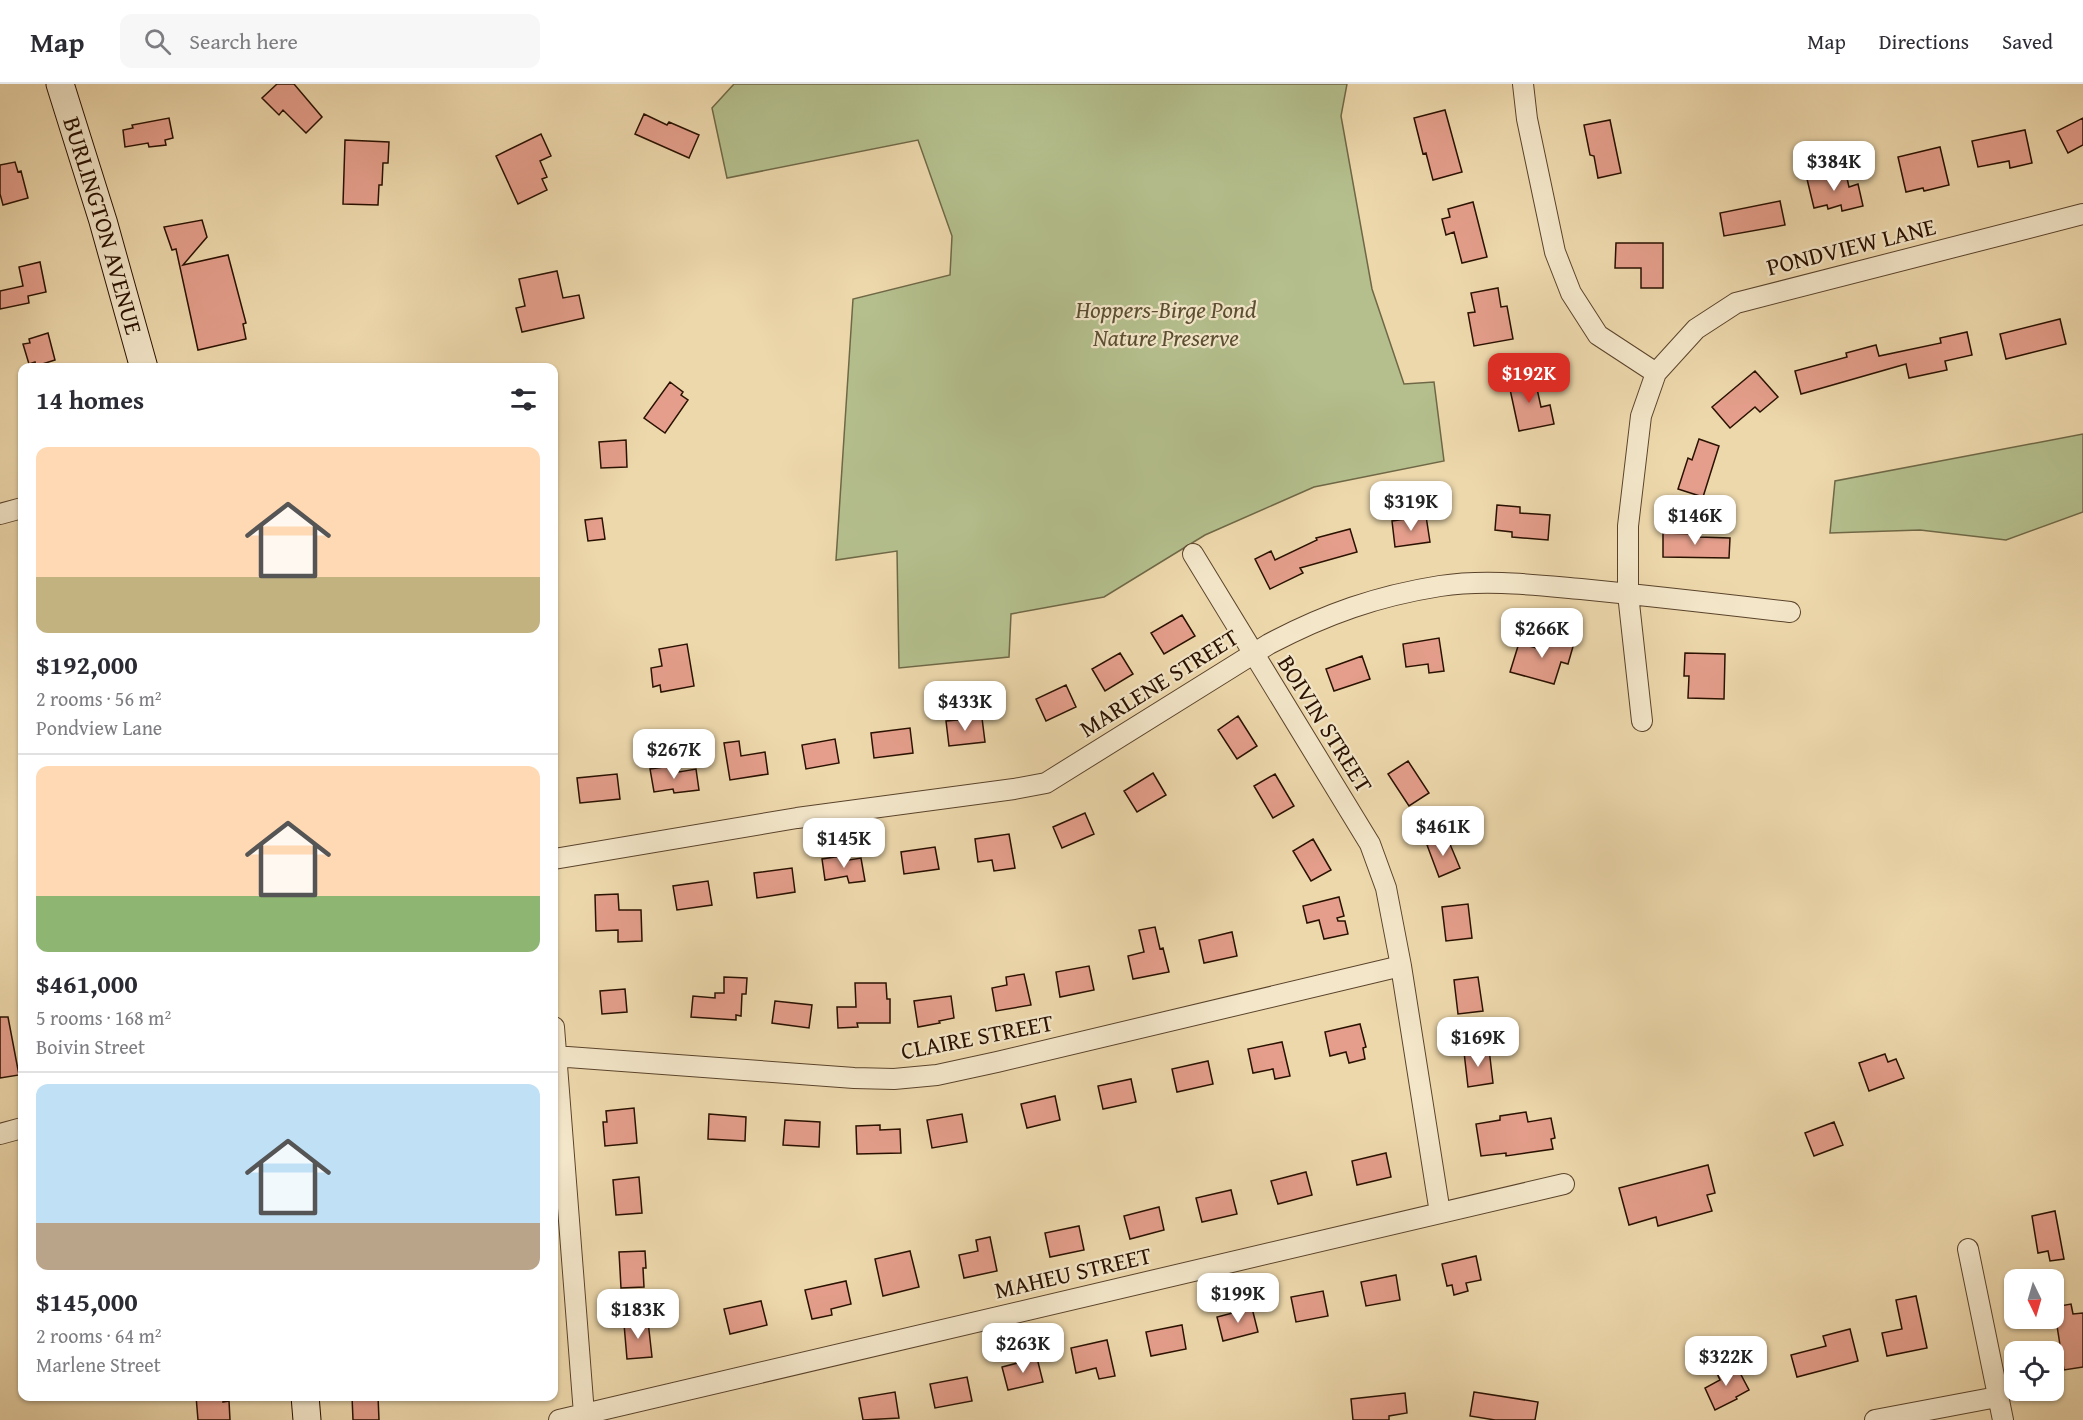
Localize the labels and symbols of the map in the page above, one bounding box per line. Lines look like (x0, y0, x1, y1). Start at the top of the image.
street label: BURLINGTON AVENUE (54, 112, 152, 338)
pin: $384K (1792, 141, 1876, 192)
street label: PONDVIEW LANE (1763, 209, 1939, 284)
park label: Hoppers-Birge Pond Nature Preserve (1075, 292, 1257, 355)
pin: $192K (1487, 353, 1571, 404)
pin: $319K (1369, 481, 1453, 532)
pin: $146K (1653, 495, 1737, 546)
pin: $266K (1500, 608, 1584, 659)
street label: MARLENE STREET (1072, 620, 1245, 746)
street label: BOIVIN STREET (1269, 648, 1382, 799)
pin: $433K (923, 681, 1007, 732)
pin: $267K (632, 729, 716, 780)
pin: $461K (1401, 806, 1485, 857)
pin: $145K (802, 818, 886, 869)
street label: CLAIRE STREET (898, 1005, 1056, 1068)
pin: $169K (1436, 1017, 1520, 1068)
street label: MAHEU STREET (991, 1237, 1155, 1308)
north arrow (2004, 1269, 2064, 1329)
pin: $199K (1196, 1273, 1280, 1324)
pin: $183K (596, 1289, 680, 1340)
pin: $263K (981, 1323, 1065, 1374)
pin: $322K (1684, 1336, 1768, 1387)

